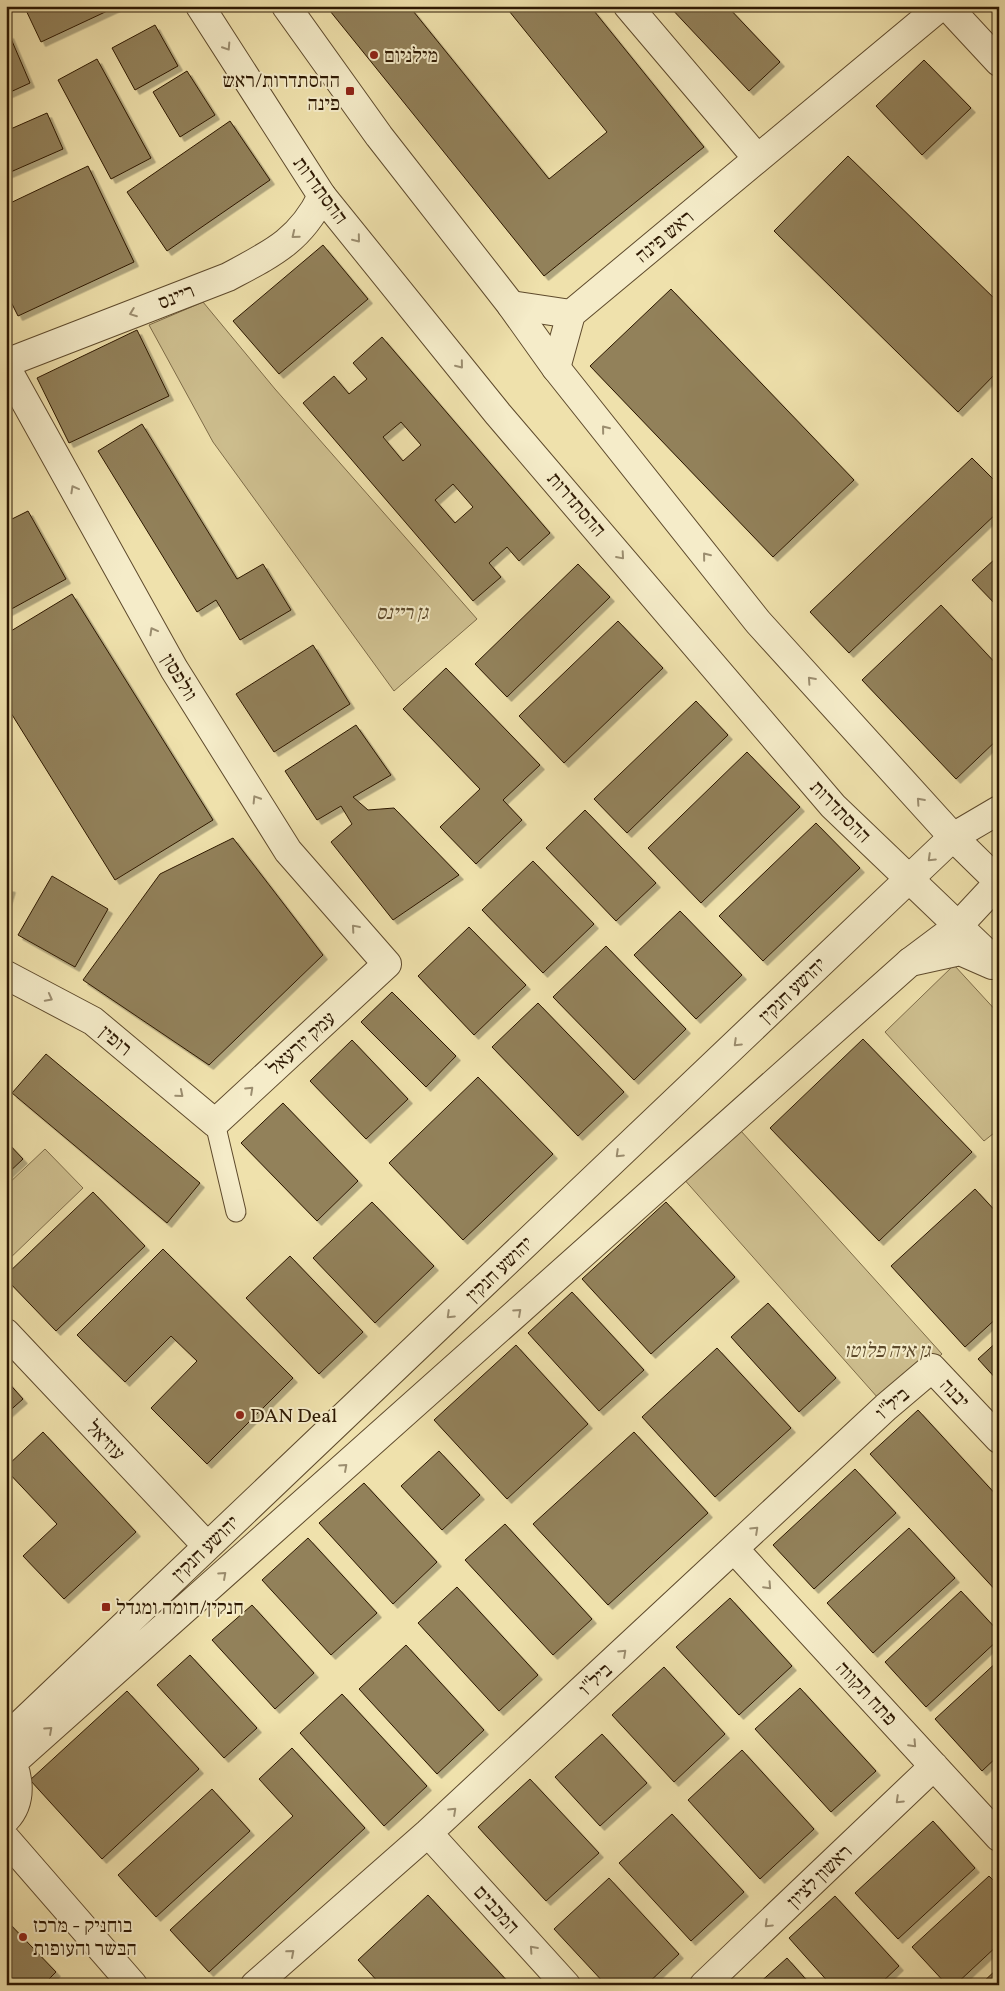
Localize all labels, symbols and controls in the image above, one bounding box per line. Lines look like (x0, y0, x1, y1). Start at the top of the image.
one-way arrow (220, 42, 230, 51)
place label: מילניום (384, 43, 438, 71)
marker: מילניום (368, 49, 380, 61)
place label: ההסתדרות/ראש פינה (223, 68, 340, 119)
marker: ההסתדרות/ראש פינה (344, 85, 356, 97)
street label: ההסתדרות (285, 152, 354, 231)
street label: ראש פינה (630, 205, 701, 271)
one-way arrow (291, 230, 300, 239)
one-way arrow (352, 233, 360, 242)
street label: ריינס (154, 278, 199, 318)
one-way arrow (130, 307, 138, 317)
one-way arrow (454, 360, 463, 369)
one-way arrow (602, 426, 610, 435)
street label: ההסתדרות (539, 467, 612, 544)
one-way arrow (70, 485, 80, 494)
one-way arrow (615, 551, 624, 560)
one-way arrow (703, 552, 712, 562)
park label: גן ריינס (376, 600, 429, 628)
one-way arrow (149, 627, 159, 636)
street label: וולפסון (153, 649, 203, 707)
one-way arrow (808, 677, 817, 686)
street label: ההסתדרות (802, 775, 877, 850)
one-way arrow (253, 796, 262, 805)
one-way arrow (917, 797, 926, 806)
one-way arrow (927, 852, 936, 861)
one-way arrow (352, 924, 361, 933)
street label: יהושע חנקין (753, 952, 833, 1031)
one-way arrow (44, 992, 53, 1002)
street label: עמק יזרעאל (262, 1006, 343, 1083)
street label: רופין (92, 1019, 137, 1064)
one-way arrow (733, 1037, 742, 1046)
one-way arrow (245, 1087, 254, 1096)
one-way arrow (174, 1088, 183, 1096)
one-way arrow (616, 1148, 625, 1157)
street label: יהושע חנקין (460, 1231, 540, 1310)
one-way arrow (447, 1309, 456, 1318)
one-way arrow (512, 1309, 521, 1318)
park label: גן איה פלוטו (844, 1338, 931, 1366)
street label: יבנה (932, 1373, 975, 1416)
street label: ביל"ו (870, 1382, 917, 1427)
place label: DAN Deal (250, 1403, 337, 1431)
marker: DAN Deal (234, 1409, 246, 1421)
street label: עוזיאל (79, 1415, 130, 1468)
one-way arrow (339, 1464, 348, 1473)
street label: יהושע חנקין (166, 1510, 246, 1589)
one-way arrow (749, 1527, 758, 1536)
one-way arrow (217, 1572, 226, 1581)
one-way arrow (762, 1580, 771, 1589)
place label: חנקין/חומה ומגדל (116, 1595, 244, 1623)
marker: חנקין/חומה ומגדל (100, 1601, 112, 1613)
one-way arrow (618, 1650, 627, 1659)
street label: פתח תקווה (828, 1656, 903, 1733)
street label: ביל"ו (573, 1658, 620, 1703)
one-way arrow (44, 1727, 53, 1736)
one-way arrow (907, 1738, 916, 1747)
one-way arrow (895, 1794, 904, 1803)
one-way arrow (447, 1808, 456, 1817)
street label: ראשון לציון (781, 1839, 859, 1916)
street label: המכבים (466, 1880, 525, 1941)
place label: בוחניק - מרכז הבשר והעופות (33, 1913, 137, 1964)
one-way arrow (765, 1918, 774, 1927)
marker: בוחניק - מרכז הבשר והעופות (17, 1931, 29, 1943)
one-way arrow (530, 1945, 539, 1954)
one-way arrow (286, 1949, 295, 1958)

